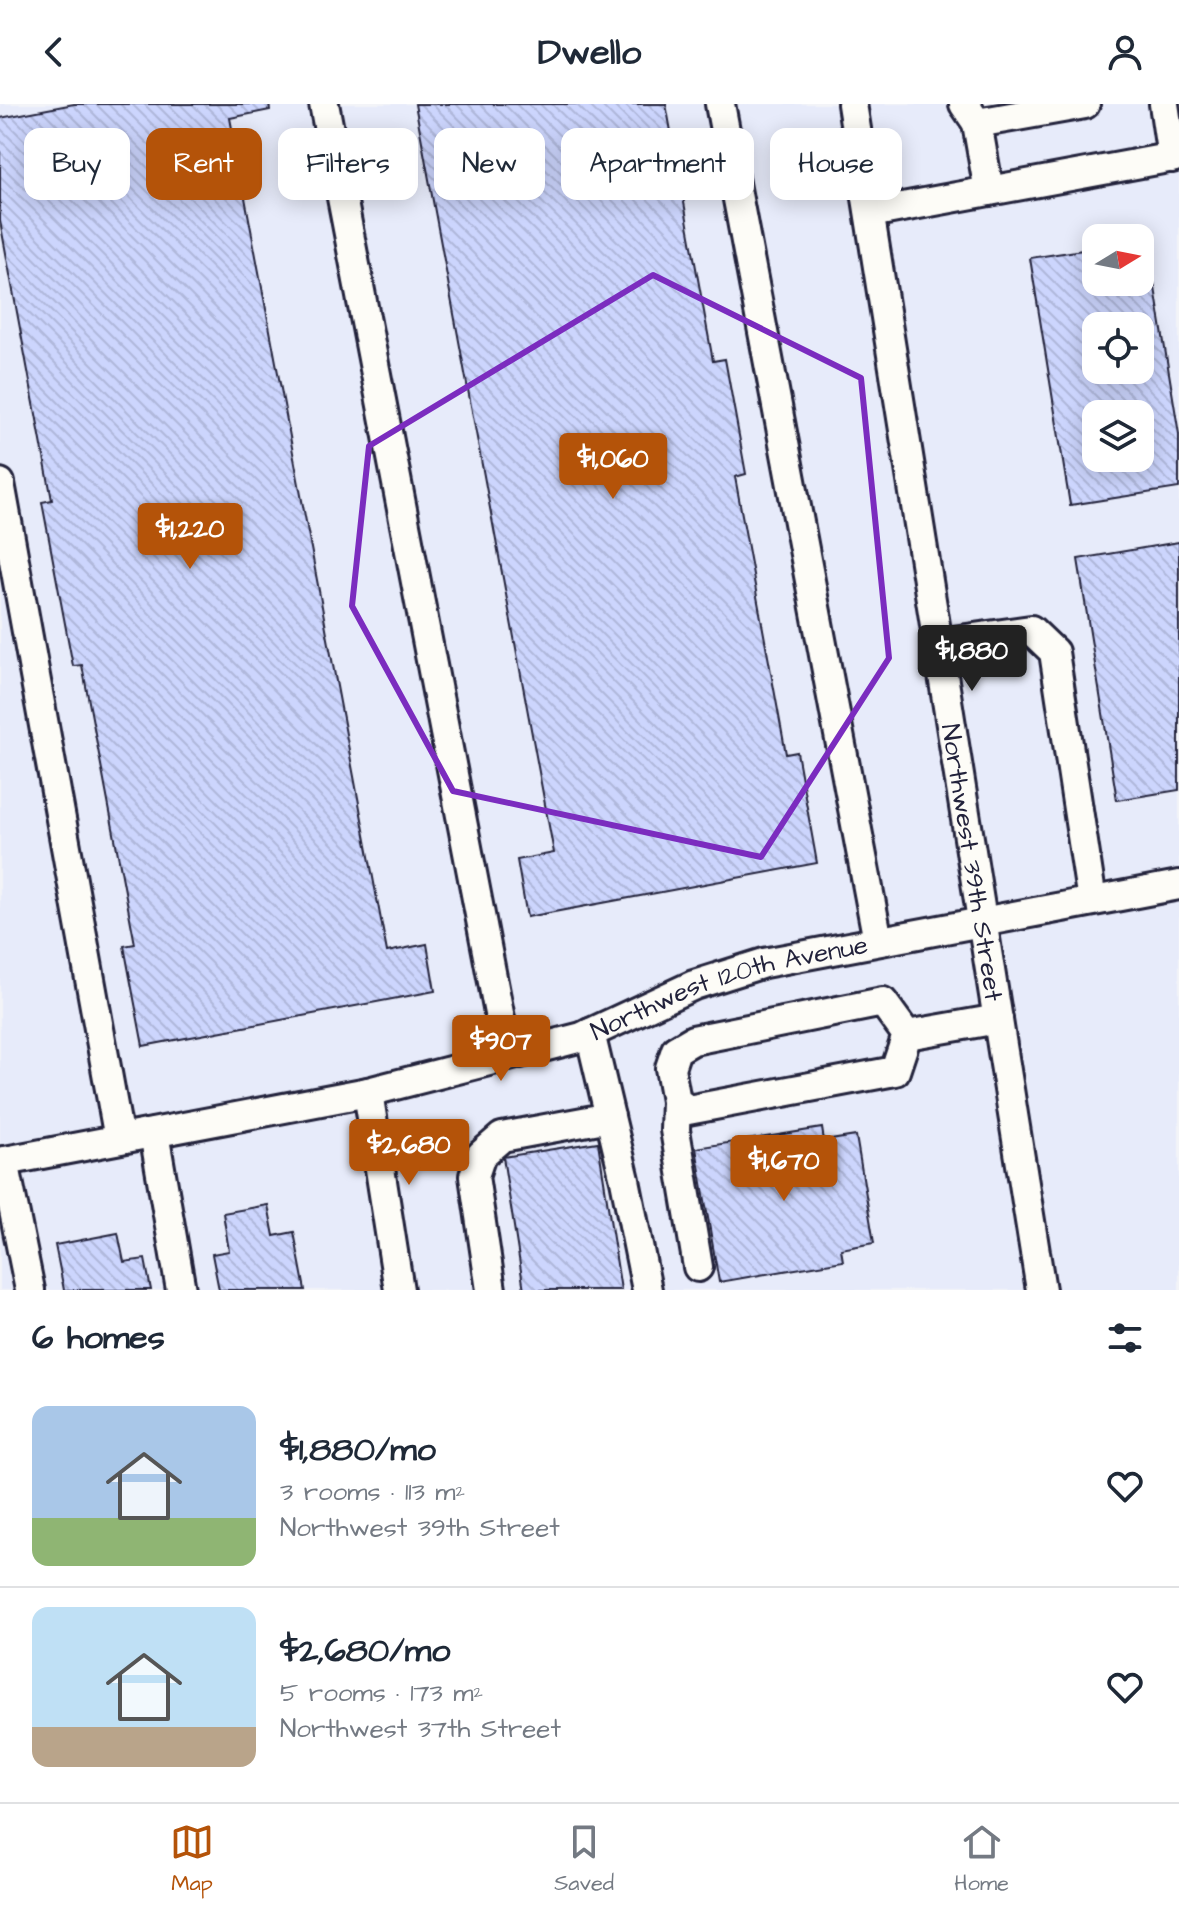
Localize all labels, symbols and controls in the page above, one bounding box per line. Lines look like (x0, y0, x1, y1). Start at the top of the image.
text: Dwello (538, 27, 641, 78)
icon: back (32, 30, 76, 74)
icon: person (1103, 30, 1147, 74)
chip: Buy (24, 128, 130, 200)
chip: Rent (146, 128, 262, 200)
chip: Filters (278, 128, 418, 200)
chip: New (434, 128, 545, 200)
chip: Apartment (561, 128, 754, 200)
chip: House (770, 128, 902, 200)
north arrow (1082, 224, 1154, 296)
map controls (1082, 224, 1154, 472)
button: locate (1082, 312, 1154, 384)
button: layers (1082, 400, 1154, 472)
pin: $1,060 (548, 433, 678, 501)
text: $1,060 (577, 441, 649, 477)
pin: $1,220 (125, 503, 255, 571)
text: $1,220 (156, 511, 224, 547)
pin: $1,880 (907, 625, 1037, 693)
text: $1,880 (936, 633, 1008, 669)
street label: Northwest 39th Street (932, 722, 1012, 1004)
street label: Northwest 120th Avenue (585, 927, 871, 1050)
pin: $907 (454, 1015, 548, 1083)
text: $907 (470, 1023, 532, 1059)
pin: $2,680 (344, 1119, 474, 1187)
text: $2,680 (367, 1127, 451, 1163)
pin: $1,670 (719, 1135, 849, 1203)
text: $1,670 (748, 1143, 820, 1179)
text: 6 homes (32, 1314, 165, 1362)
icon: filters (1103, 1316, 1147, 1360)
text: $1,880/mo (280, 1426, 436, 1474)
icon: home (96, 1438, 192, 1534)
icon: heart (1103, 1464, 1147, 1508)
text: 3 rooms · 113 m² (280, 1474, 465, 1510)
text: Northwest 39th Street (280, 1510, 560, 1546)
text: $2,680/mo (280, 1627, 450, 1675)
icon: home (96, 1639, 192, 1735)
icon: heart (1103, 1665, 1147, 1709)
text: 5 rooms · 173 m² (280, 1675, 483, 1711)
text: Northwest 37th Street (280, 1711, 561, 1747)
tab: Map (170, 1820, 214, 1899)
tab: Saved (554, 1820, 614, 1899)
tab: Home (954, 1820, 1009, 1899)

